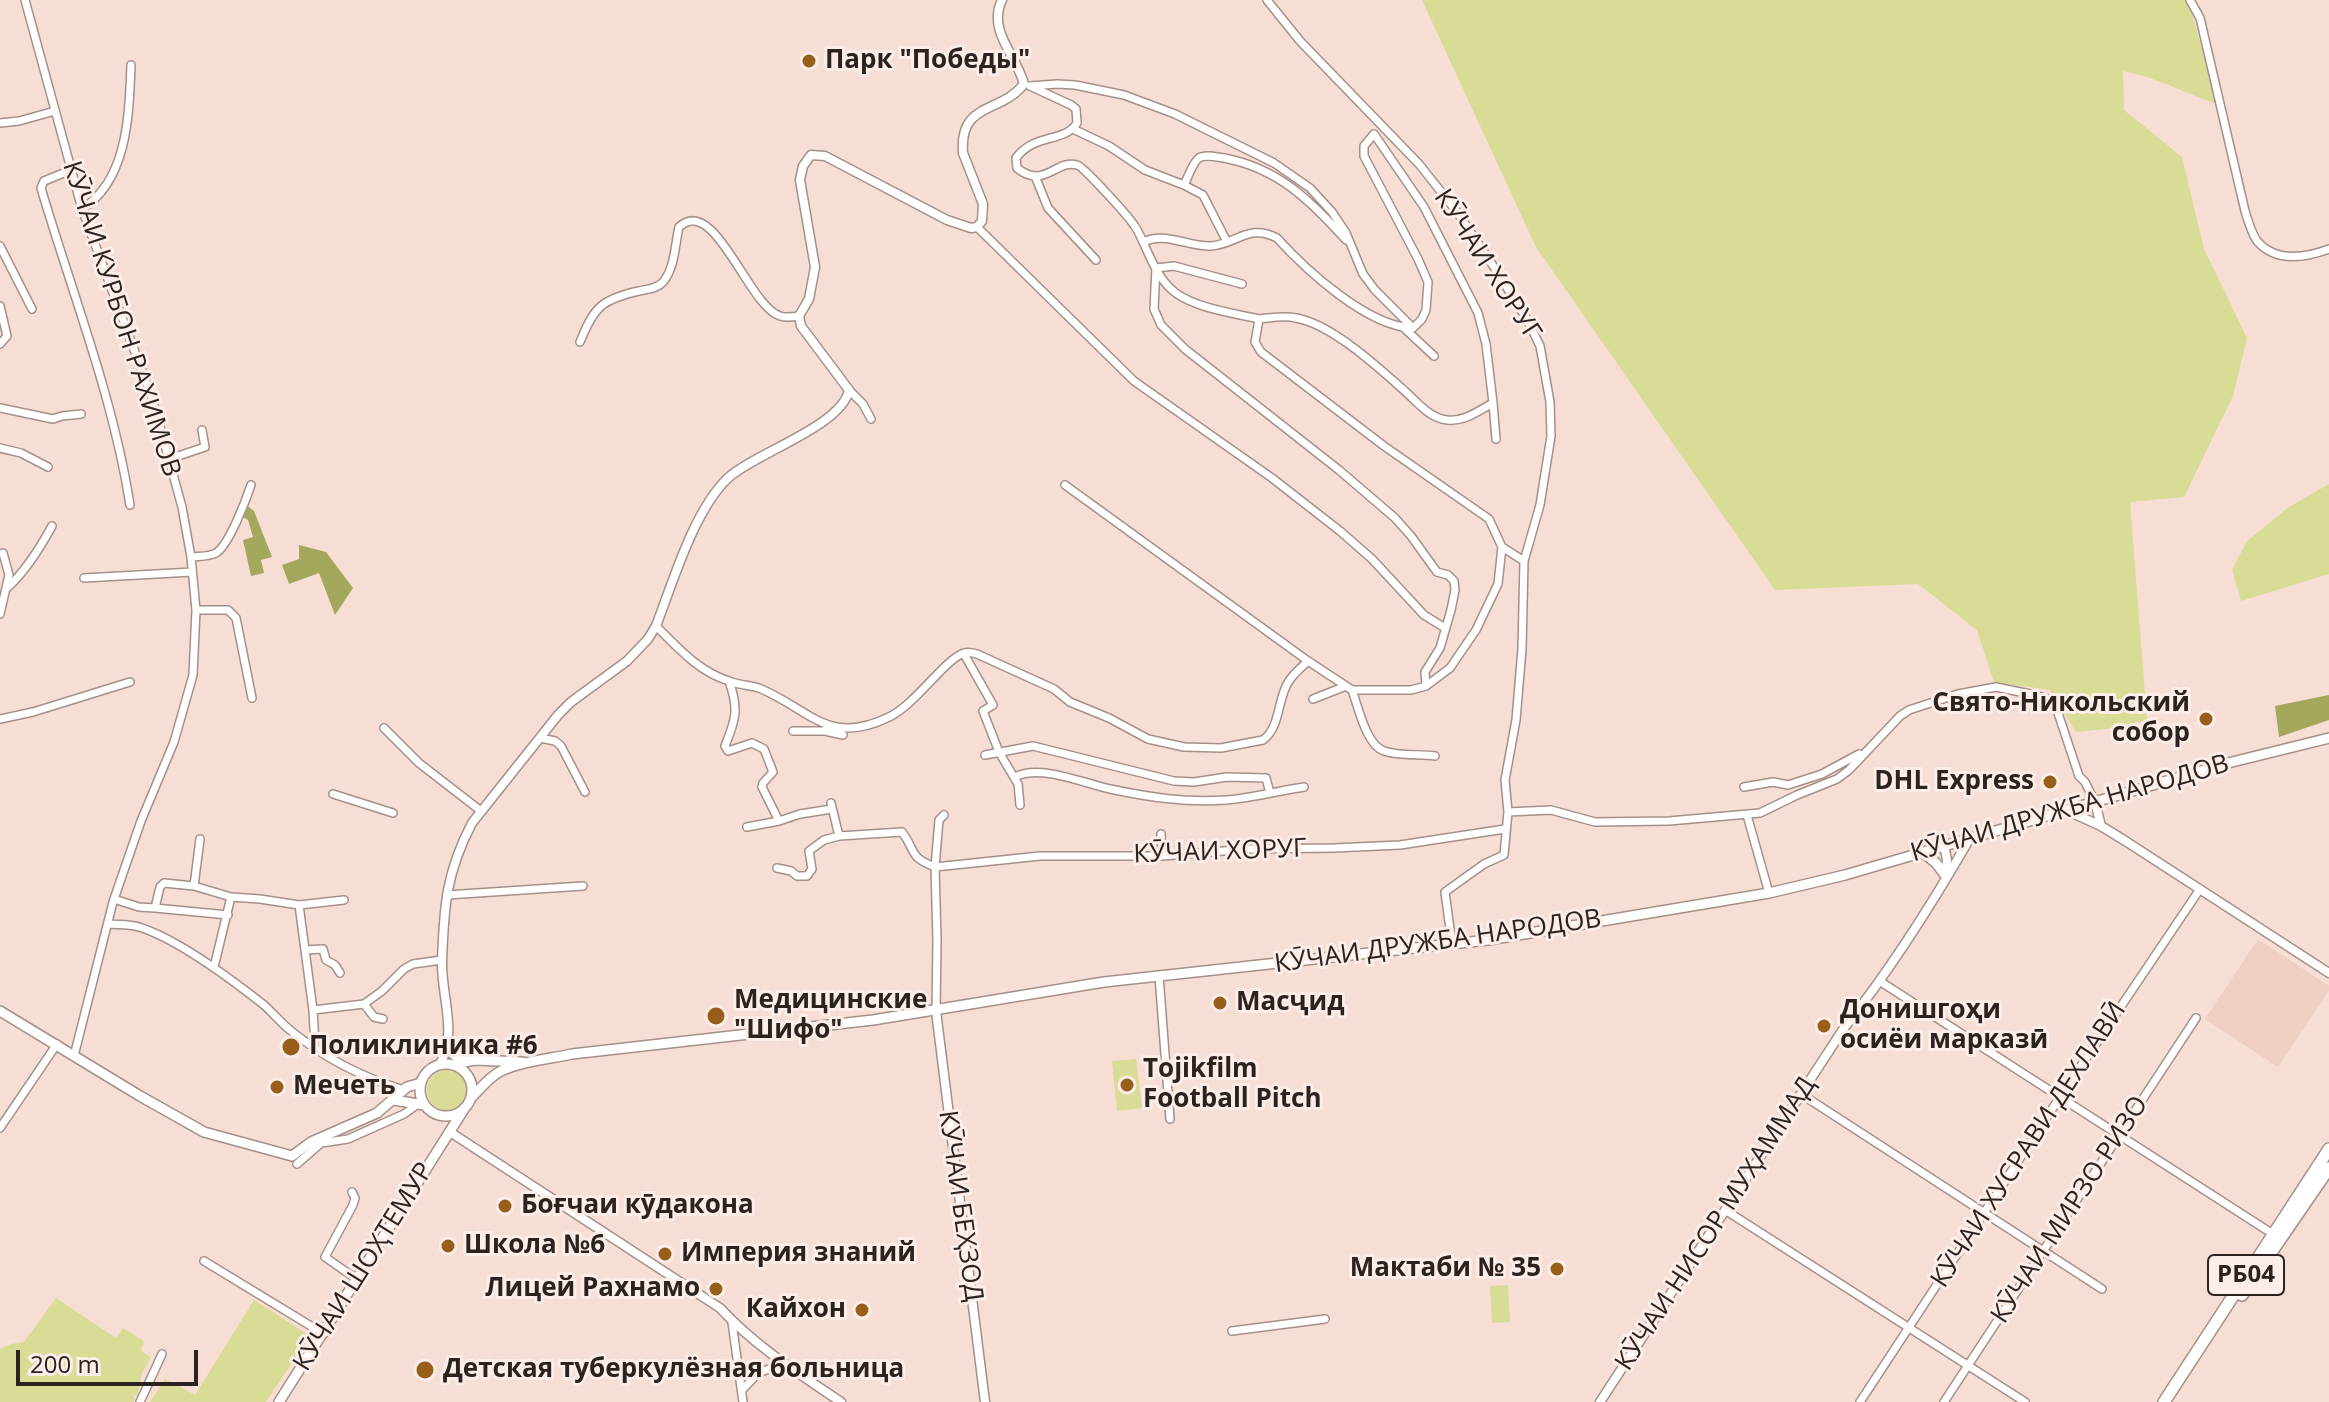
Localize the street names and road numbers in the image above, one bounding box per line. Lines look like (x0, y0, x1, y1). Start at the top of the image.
street label: КӮЧАИ КУРБОН РАХИМОВ (55, 157, 187, 481)
street label: КӮЧАИ ХОРУГ (1427, 184, 1547, 346)
street label: КӮЧАИ ДРУЖБА НАРОДОВ (1907, 749, 2233, 869)
street label: КӮЧАИ ХОРУГ (1133, 833, 1307, 871)
street label: КӮЧАИ ДРУЖБА НАРОДОВ (1273, 904, 1603, 980)
street label: КӮЧАИ ХУСРАВИ ДЕХЛАВӢ (1925, 996, 2133, 1294)
street label: КӮЧАИ НИСОР МУҲАММАД (1609, 1071, 1823, 1377)
street label: КӮЧАИ МИРЗО РИЗО (1985, 1091, 2155, 1329)
street label: КӮЧАИ БЕҲЗОД (931, 1109, 989, 1303)
street label: КӮЧАИ ШОҲТЕМУР (287, 1157, 441, 1377)
road number: РБ04 (2208, 1255, 2284, 1295)

